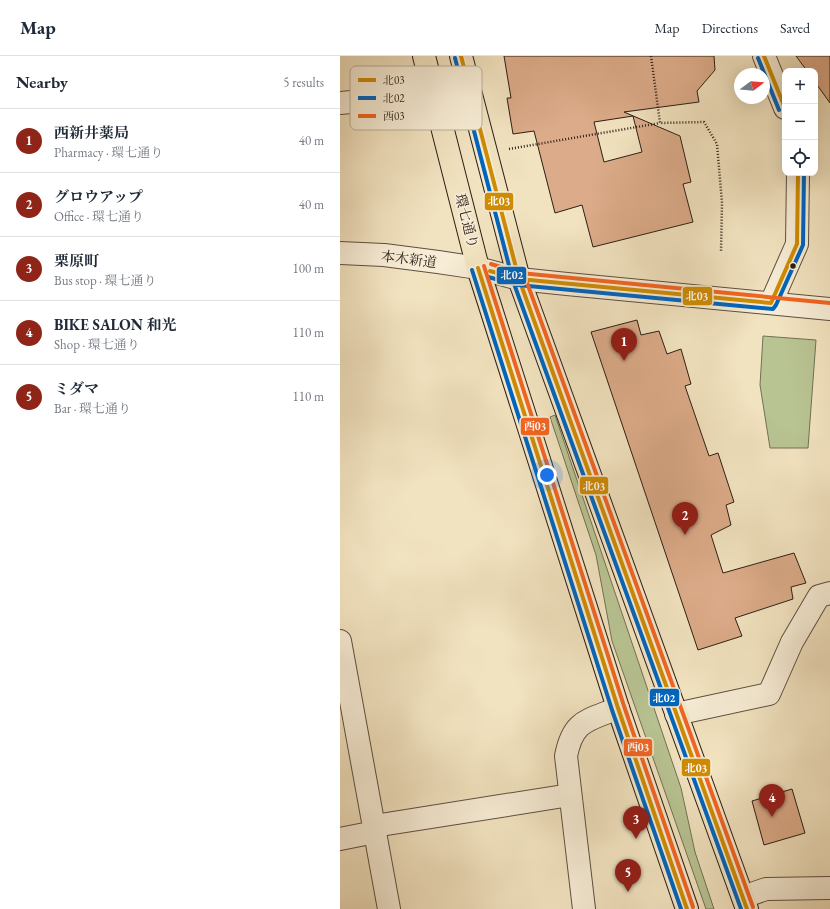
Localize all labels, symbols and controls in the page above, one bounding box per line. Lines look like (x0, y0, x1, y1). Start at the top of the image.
text: Map (20, 15, 56, 40)
text: Map (654, 19, 680, 37)
text: Directions (702, 19, 758, 37)
text: Saved (780, 19, 810, 37)
legend (350, 66, 482, 130)
north arrow (734, 68, 770, 104)
map controls (782, 68, 818, 176)
button: + (782, 68, 818, 104)
text: Nearby (16, 71, 68, 93)
text: 北03 (383, 73, 405, 87)
text: 5 results (283, 74, 324, 91)
text: 北02 (383, 91, 405, 105)
button: − (782, 104, 818, 140)
text: 西03 (383, 109, 405, 123)
text: 西新井薬局 (54, 123, 129, 142)
text: 1 (26, 132, 32, 149)
text: 40 m (299, 132, 324, 149)
button: locate (782, 140, 818, 176)
text: Pharmacy · 環七通り (54, 144, 163, 161)
text: グロウアップ (54, 187, 143, 206)
street label: 環七通り (451, 192, 483, 250)
line badge: 北03 (484, 192, 514, 211)
text: 北03 (488, 194, 510, 208)
text: 2 (26, 196, 32, 213)
text: 40 m (299, 196, 324, 213)
text: Office · 環七通り (54, 208, 144, 225)
street label: 本木新道 (380, 247, 438, 271)
text: 栗原町 (54, 251, 99, 270)
text: 3 (26, 260, 32, 277)
text: 100 m (293, 260, 324, 277)
unlabelled marker (788, 261, 798, 271)
line badge: 北02 (496, 266, 527, 285)
text: 北02 (501, 268, 523, 282)
text: Bus stop · 環七通り (54, 272, 157, 289)
line badge: 北03 (682, 286, 713, 306)
text: 北03 (686, 289, 708, 303)
text: BIKE SALON 和光 (54, 315, 176, 334)
text: 4 (26, 324, 32, 341)
text: 110 m (293, 324, 324, 341)
pin: 1 (611, 328, 637, 361)
text: Shop · 環七通り (54, 336, 140, 353)
text: ミダマ (54, 379, 99, 398)
text: 5 (26, 388, 32, 405)
text: 110 m (293, 388, 324, 405)
text: Bar · 環七通り (54, 400, 131, 417)
line badge: 西03 (520, 417, 550, 436)
text: 西03 (524, 419, 546, 433)
your location (537, 465, 557, 485)
line badge: 北03 (579, 476, 609, 495)
text: 北03 (583, 479, 605, 493)
pin: 2 (672, 502, 698, 535)
line badge: 北02 (649, 688, 680, 707)
text: 北02 (653, 691, 675, 705)
line badge: 西03 (623, 738, 653, 757)
text: 西03 (627, 740, 649, 754)
line badge: 北03 (681, 758, 711, 777)
text: 北03 (685, 761, 707, 775)
pin: 4 (759, 784, 785, 817)
pin: 3 (623, 806, 649, 839)
pin: 5 (615, 859, 641, 892)

